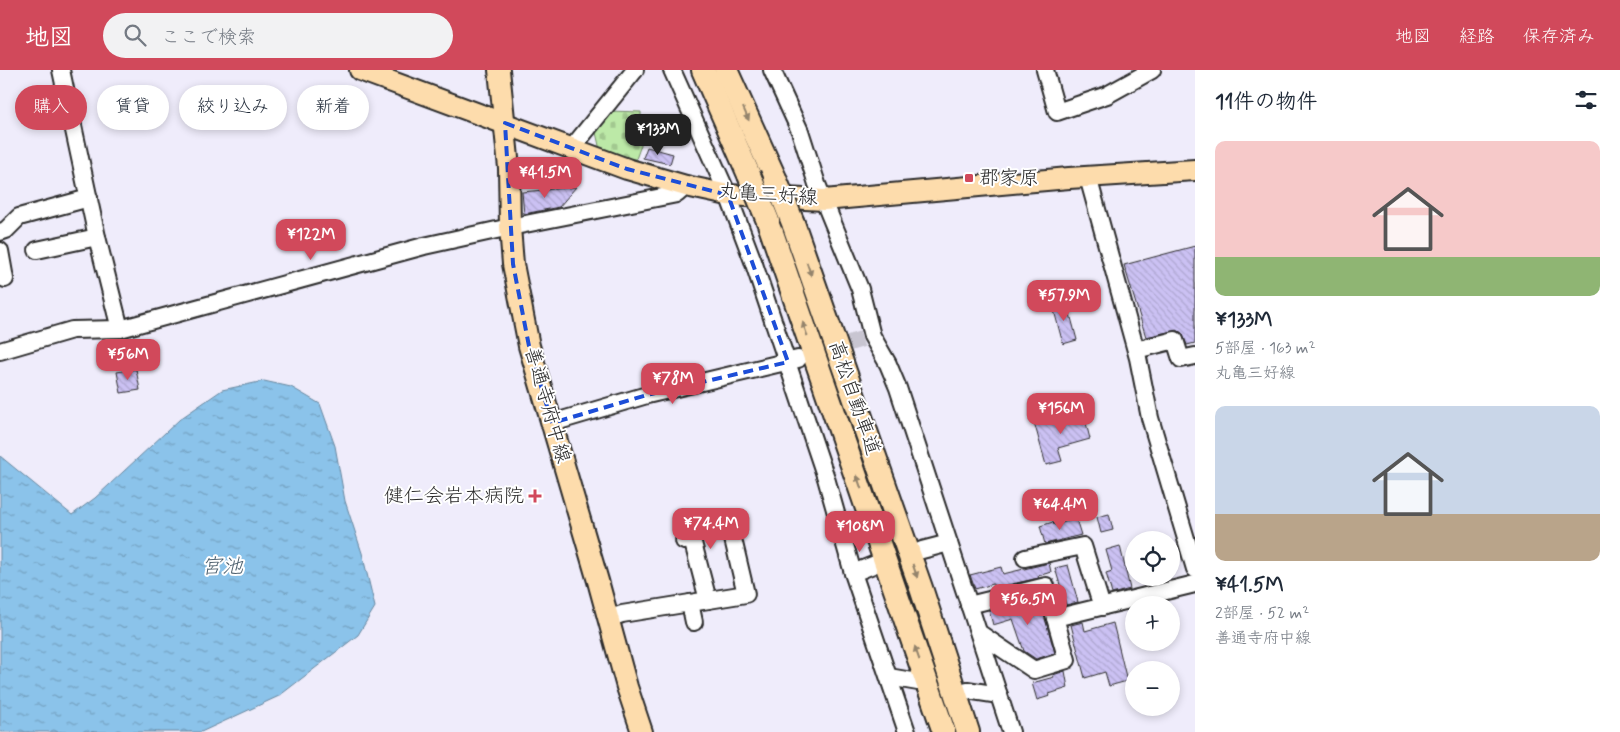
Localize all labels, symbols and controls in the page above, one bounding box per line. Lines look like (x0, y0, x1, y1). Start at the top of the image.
search box (103, 13, 453, 58)
icon: search (121, 21, 149, 49)
text: 地図 (25, 23, 73, 54)
text: ここで検索 (161, 25, 256, 50)
text: 地図 (1395, 25, 1431, 49)
text: 経路 (1459, 25, 1495, 49)
text: 保存済み (1523, 25, 1595, 49)
chip: 購入 (15, 85, 87, 130)
chip: 賃貸 (97, 85, 169, 130)
chip: 絞り込み (179, 85, 287, 130)
chip: 新着 (297, 85, 369, 130)
icon: filters (1572, 86, 1600, 114)
text: 11件の物件 (1215, 88, 1317, 116)
one-way arrow (742, 107, 750, 121)
pin: ¥133M (623, 114, 693, 156)
text: ¥133M (636, 119, 680, 140)
pin: ¥41.5M (504, 156, 586, 199)
text: ¥41.5M (519, 162, 571, 183)
place label: 郡家原 (979, 165, 1039, 192)
marker: 郡家原 (963, 172, 975, 184)
icon: home (1363, 174, 1453, 264)
street label: 丸亀三好線 (717, 178, 819, 212)
pin: ¥122M (276, 218, 346, 261)
text: ¥122M (287, 224, 335, 245)
one-way arrow (805, 262, 813, 277)
pin: ¥57.9M (1023, 280, 1105, 322)
text: ¥57.9M (1038, 285, 1090, 306)
text: ¥133M (1215, 306, 1272, 334)
one-way arrow (801, 321, 809, 336)
street label: 高松自動車道 (822, 337, 886, 459)
pin: ¥56M (98, 338, 158, 381)
text: 5部屋 · 163 m² (1215, 338, 1316, 359)
text: ¥56M (107, 344, 149, 365)
street label: 善通寺府中線 (517, 344, 577, 466)
pin: ¥78M (643, 362, 703, 405)
text: 丸亀三好線 (1215, 363, 1295, 384)
text: ¥78M (652, 368, 694, 389)
pin: ¥156M (1026, 392, 1096, 435)
text: ¥156M (1038, 398, 1084, 419)
icon: home (1363, 439, 1453, 529)
one-way arrow (854, 475, 862, 490)
place label: 健仁会岩本病院 (384, 483, 524, 510)
pin: ¥64.4M (1019, 488, 1101, 531)
marker: 健仁会岩本病院 (528, 489, 542, 503)
text: ¥64.4M (1033, 494, 1087, 515)
pin: ¥74.4M (670, 508, 752, 550)
pin: ¥108M (825, 510, 895, 553)
text: ¥74.4M (683, 513, 739, 534)
text: ¥108M (836, 516, 884, 537)
map controls (1125, 531, 1180, 716)
button: locate (1125, 531, 1180, 586)
water label: 宮池 (201, 553, 244, 581)
one-way arrow (911, 564, 919, 579)
text: ¥41.5M (1215, 571, 1284, 599)
pin: ¥56.5M (987, 584, 1069, 626)
text: ¥56.5M (1001, 589, 1055, 610)
button: + (1125, 596, 1180, 651)
text: 2部屋 · 52 m² (1215, 603, 1309, 624)
text: 善通寺府中線 (1215, 628, 1311, 649)
one-way arrow (913, 645, 920, 660)
button: − (1125, 661, 1180, 716)

